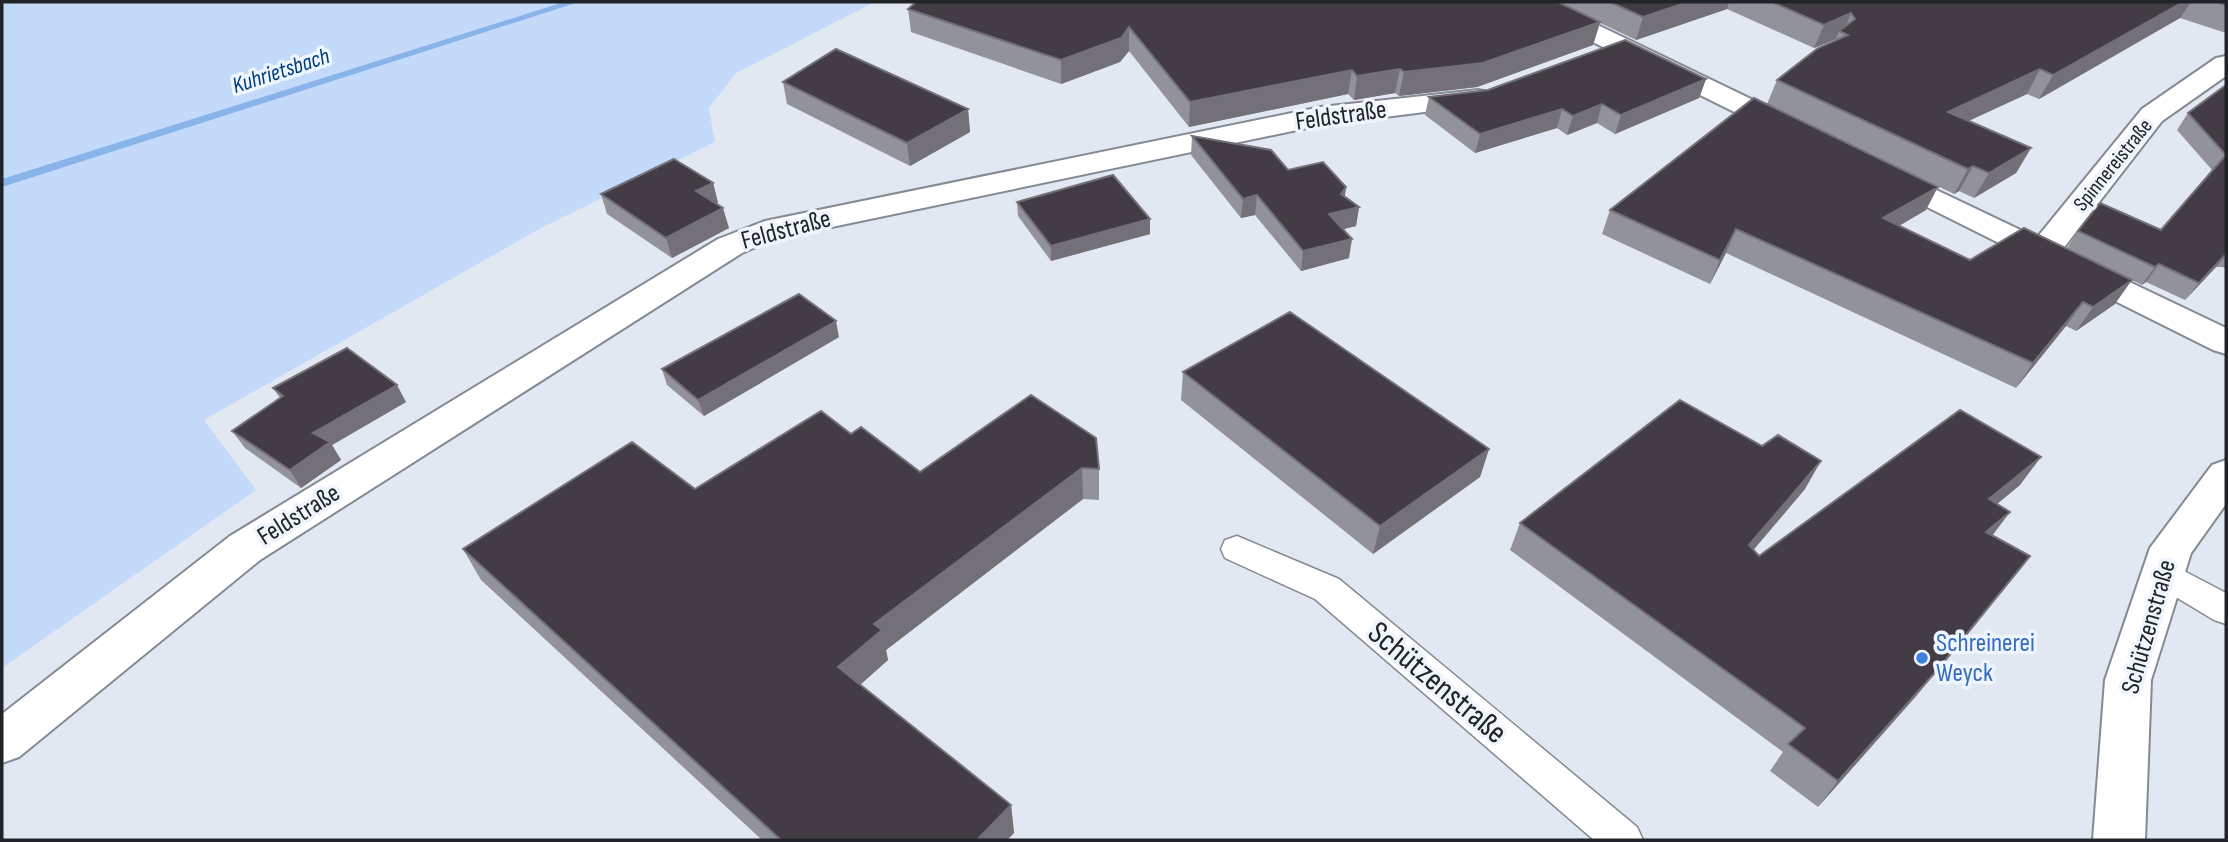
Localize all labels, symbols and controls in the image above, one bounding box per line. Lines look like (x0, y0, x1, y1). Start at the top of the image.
water label: Kuhrietsbach (229, 42, 334, 100)
street label: Feldstraße (1294, 94, 1388, 138)
street label: Spinnereistraße (2068, 114, 2158, 216)
street label: Feldstraße (738, 203, 834, 257)
street label: Feldstraße (252, 478, 346, 552)
street label: Schützenstraße (2115, 556, 2183, 698)
street label: Schützenstraße (1359, 614, 1515, 752)
place label: Schreinerei Weyck (1936, 628, 2035, 689)
marker: Schreinerei Weyck (1914, 650, 1930, 666)

